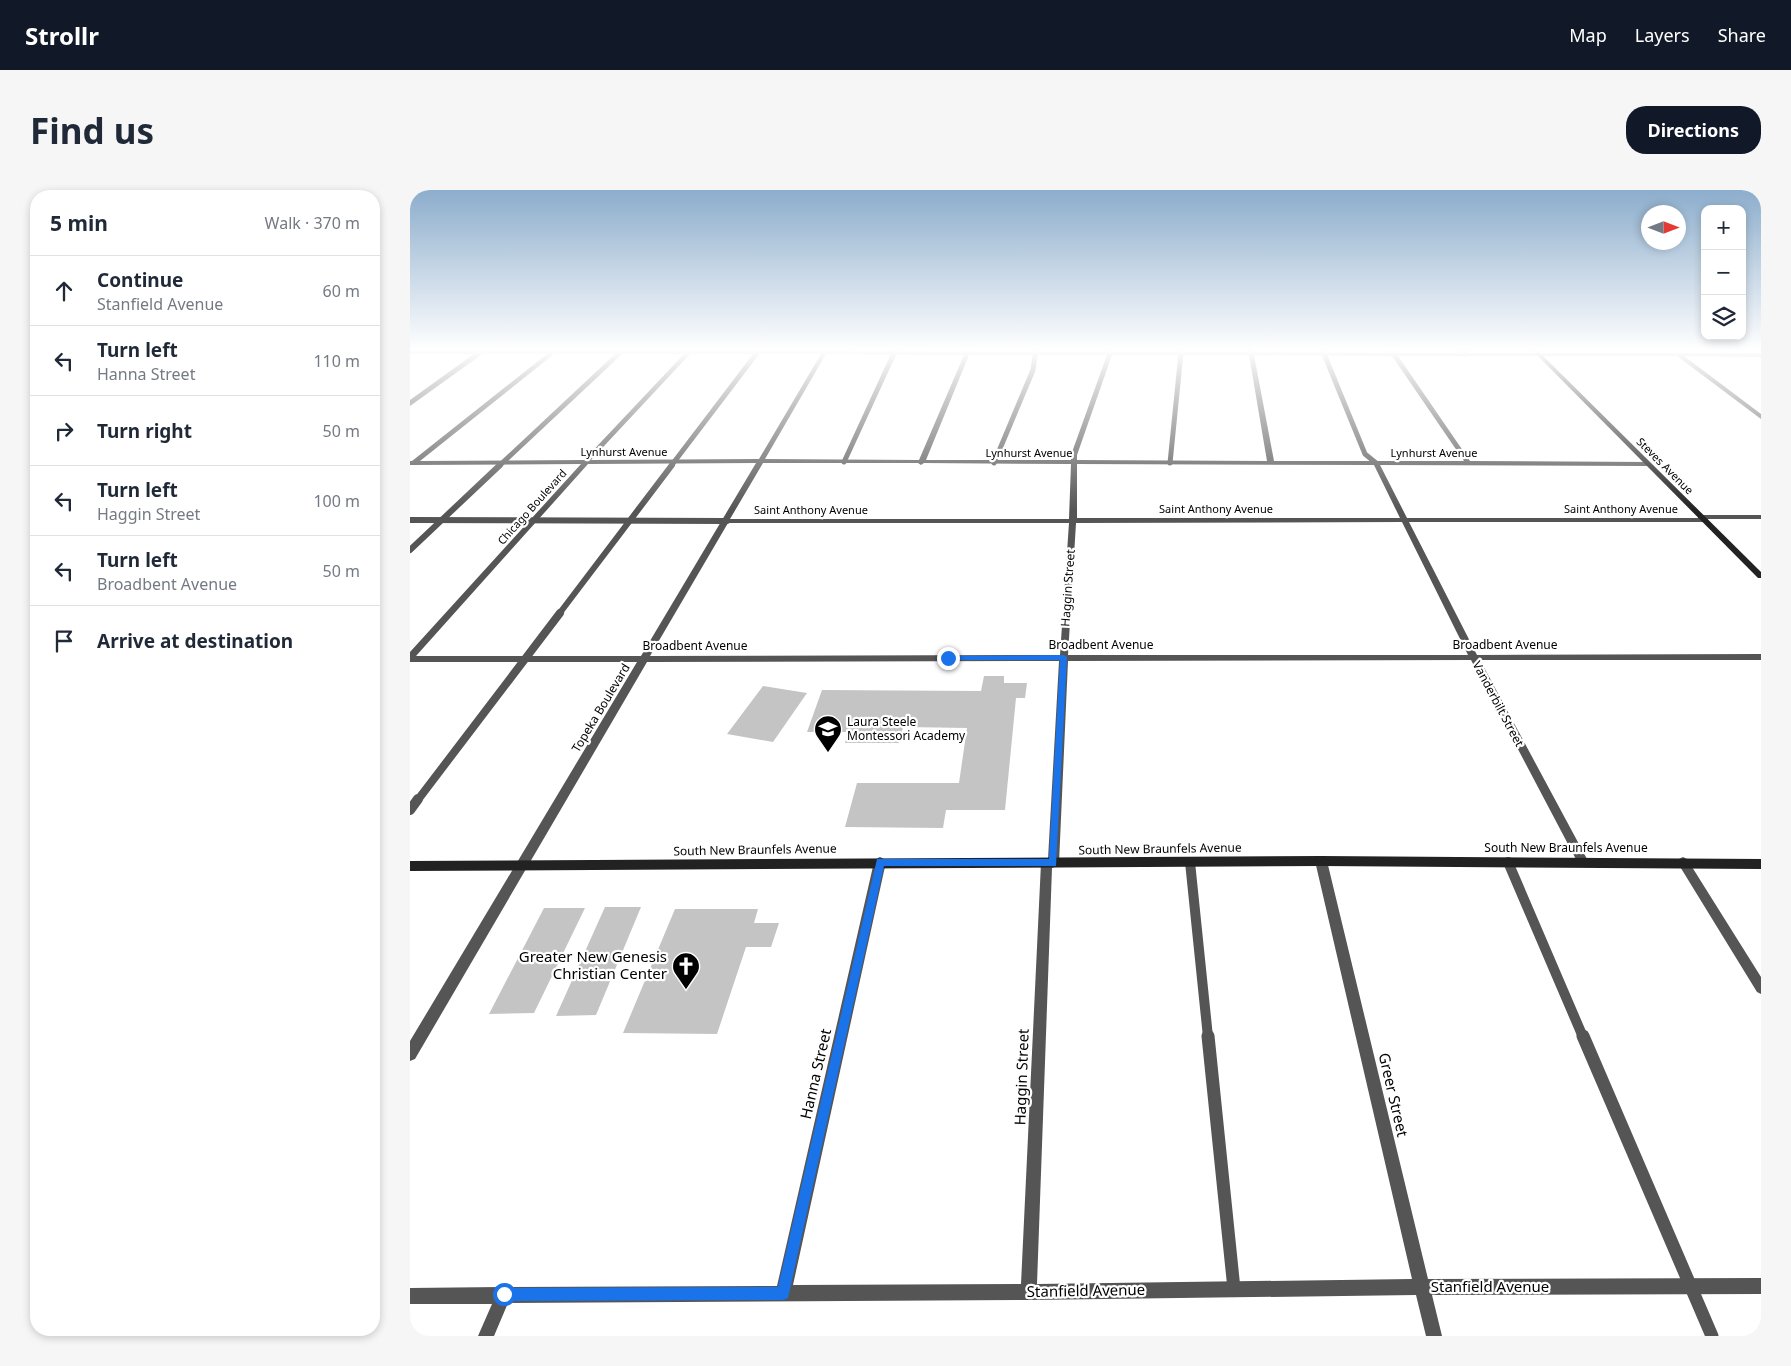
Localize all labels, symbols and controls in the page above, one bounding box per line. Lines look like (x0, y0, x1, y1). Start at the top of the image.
text: Strollr (25, 19, 99, 52)
text: Map (1569, 23, 1607, 47)
text: Layers (1635, 23, 1690, 47)
text: Share (1718, 23, 1766, 47)
button: Directions (1626, 106, 1761, 154)
text: Find us (30, 107, 154, 154)
north arrow (1641, 205, 1686, 250)
map controls (1701, 205, 1746, 340)
button: + (1701, 205, 1746, 250)
text: 5 min (50, 209, 108, 237)
text: Walk · 370 m (265, 212, 360, 234)
button: − (1701, 250, 1746, 295)
text: Continue (97, 267, 183, 293)
icon: ahead (50, 277, 78, 305)
text: 60 m (323, 280, 360, 302)
text: Stanfield Avenue (97, 293, 223, 315)
button: layers (1701, 295, 1746, 340)
text: Turn left (97, 337, 178, 363)
icon: left (50, 347, 78, 375)
text: 110 m (313, 350, 360, 372)
text: Hanna Street (97, 363, 195, 385)
icon: right (50, 417, 78, 445)
text: Turn right (97, 418, 192, 444)
text: 50 m (323, 420, 360, 442)
street label: Steves Avenue (1634, 434, 1697, 497)
street label: Lynhurst Avenue (580, 444, 668, 459)
street label: Lynhurst Avenue (985, 445, 1073, 460)
street label: Lynhurst Avenue (1390, 445, 1478, 460)
street label: Chicago Boulevard (494, 466, 570, 548)
text: Turn left (97, 477, 178, 503)
icon: left (50, 487, 78, 515)
text: 100 m (313, 490, 360, 512)
street label: Saint Anthony Avenue (1159, 501, 1273, 516)
street label: Saint Anthony Avenue (1564, 501, 1678, 516)
street label: Saint Anthony Avenue (754, 502, 868, 517)
text: Haggin Street (97, 503, 200, 525)
text: Turn left (97, 547, 178, 573)
street label: Haggin Street (1056, 548, 1079, 627)
icon: left (50, 557, 78, 585)
text: 50 m (323, 560, 360, 582)
text: Broadbent Avenue (97, 573, 237, 595)
icon: arrive (50, 627, 78, 655)
text: Arrive at destination (97, 628, 293, 654)
street label: Broadbent Avenue (1048, 636, 1154, 653)
street label: Broadbent Avenue (1452, 636, 1558, 653)
street label: Broadbent Avenue (642, 637, 748, 654)
route end (937, 647, 960, 670)
street label: Vanderbilt Street (1469, 658, 1528, 750)
street label: Topeka Boulevard (567, 660, 634, 755)
place label: Laura Steele Montessori Academy (847, 713, 966, 744)
school or university icon: Laura Steele Montessori Academy (813, 714, 843, 753)
street label: South New Braunfels Avenue (1078, 839, 1242, 858)
street label: South New Braunfels Avenue (1484, 839, 1648, 856)
street label: South New Braunfels Avenue (673, 840, 837, 859)
place label: Greater New Genesis Christian Center (519, 946, 667, 983)
church icon: Greater New Genesis Christian Center (671, 951, 701, 990)
street label: Hanna Street (795, 1026, 835, 1121)
street label: Haggin Street (1009, 1028, 1033, 1126)
street label: Greer Street (1375, 1051, 1413, 1139)
street label: Stanfield Avenue (1431, 1276, 1549, 1296)
street label: Stanfield Avenue (1027, 1279, 1145, 1301)
route start (493, 1283, 516, 1306)

